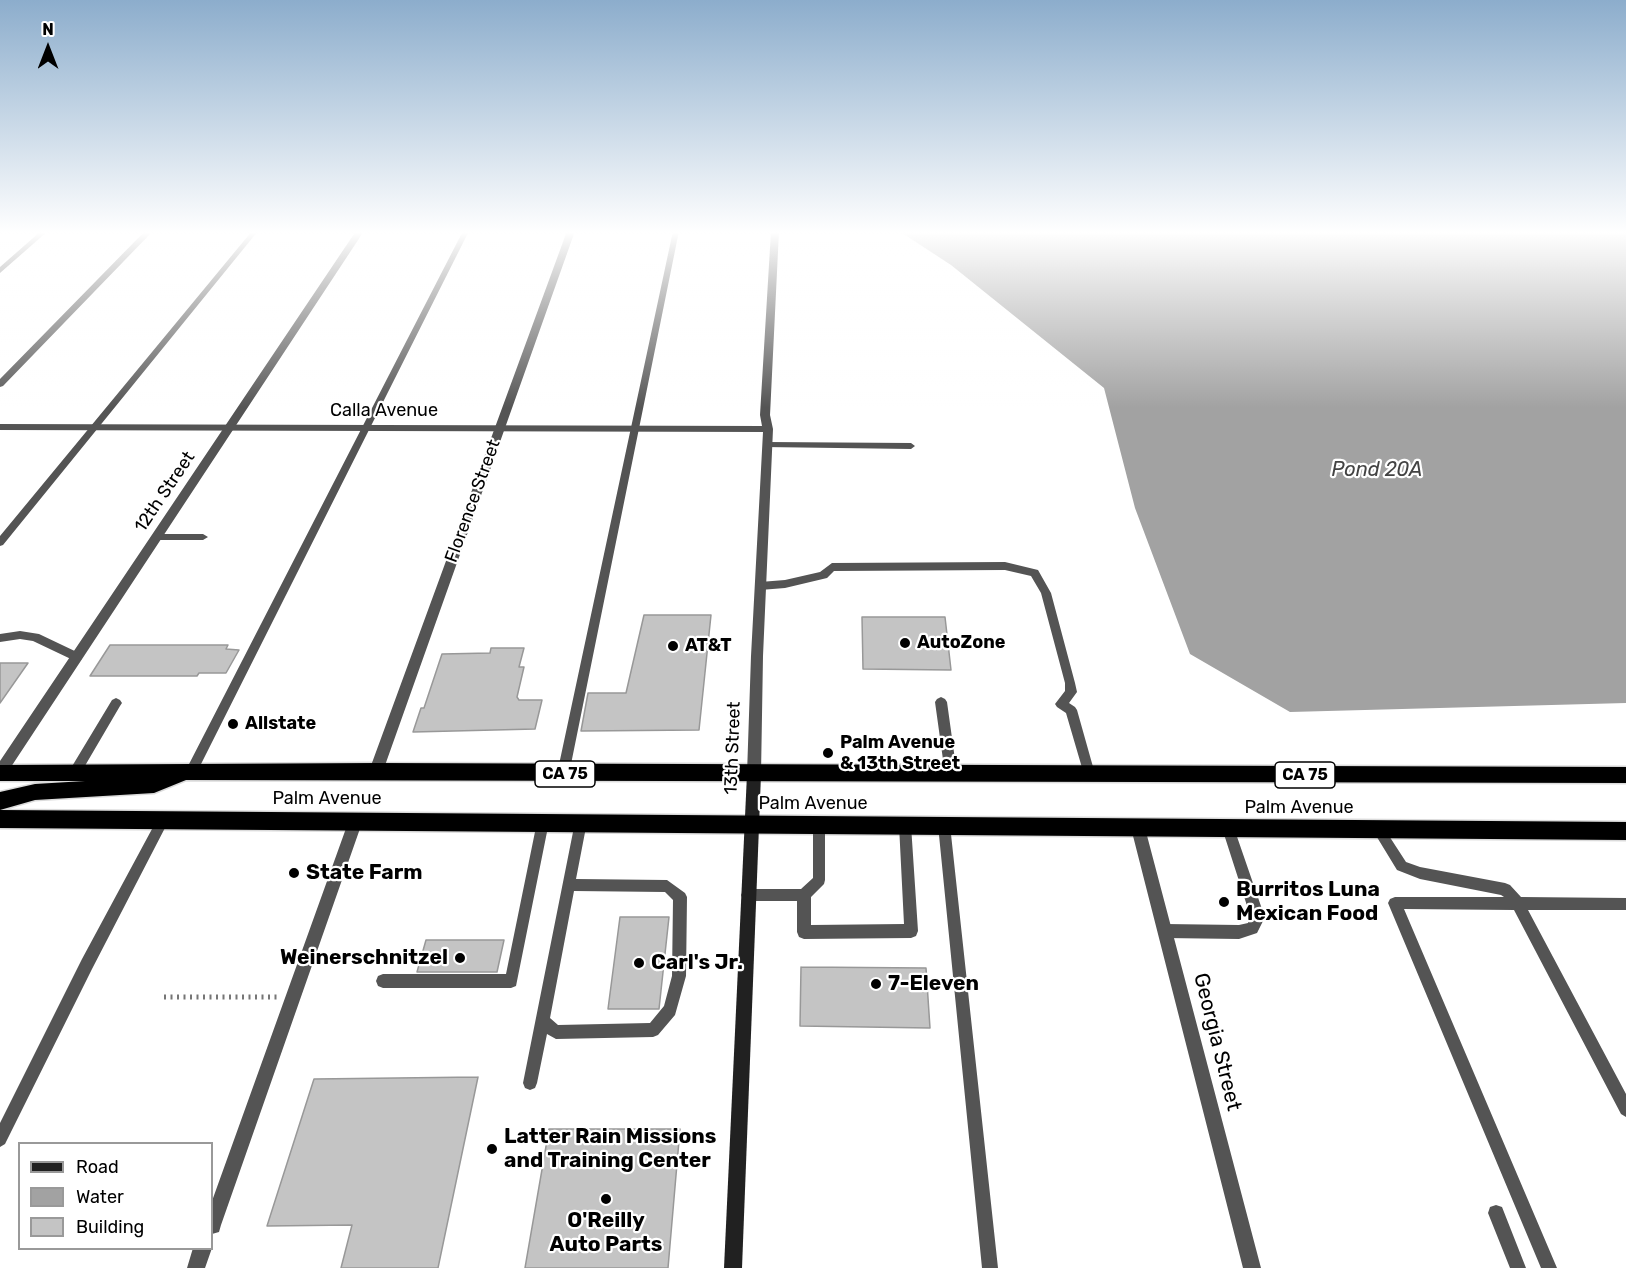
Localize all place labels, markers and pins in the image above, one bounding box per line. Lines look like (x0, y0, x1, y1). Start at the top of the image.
place label: AutoZone (917, 632, 1005, 654)
place label: AT&T (685, 635, 731, 657)
marker: AutoZone (898, 636, 912, 650)
marker: AT&T (666, 639, 680, 653)
place label: Allstate (245, 713, 316, 735)
marker: Allstate (226, 717, 240, 731)
place label: Palm Avenue & 13th Street (840, 732, 960, 774)
marker: Palm Avenue & 13th Street (821, 746, 835, 760)
place label: State Farm (306, 860, 422, 886)
marker: State Farm (287, 866, 301, 880)
place label: Burritos Luna Mexican Food (1236, 877, 1380, 927)
marker: Burritos Luna Mexican Food (1217, 895, 1231, 909)
place label: Weinerschnitzel (280, 945, 448, 971)
place label: Carl's Jr. (651, 950, 743, 976)
marker: Weinerschnitzel (453, 951, 467, 965)
marker: Carl's Jr. (632, 956, 646, 970)
place label: 7-Eleven (888, 971, 979, 997)
marker: 7-Eleven (869, 977, 883, 991)
place label: Latter Rain Missions and Training Center (504, 1124, 716, 1174)
marker: Latter Rain Missions and Training Center (485, 1142, 499, 1156)
marker: O'Reilly Auto Parts (599, 1192, 613, 1206)
place label: O'Reilly Auto Parts (550, 1208, 662, 1258)

